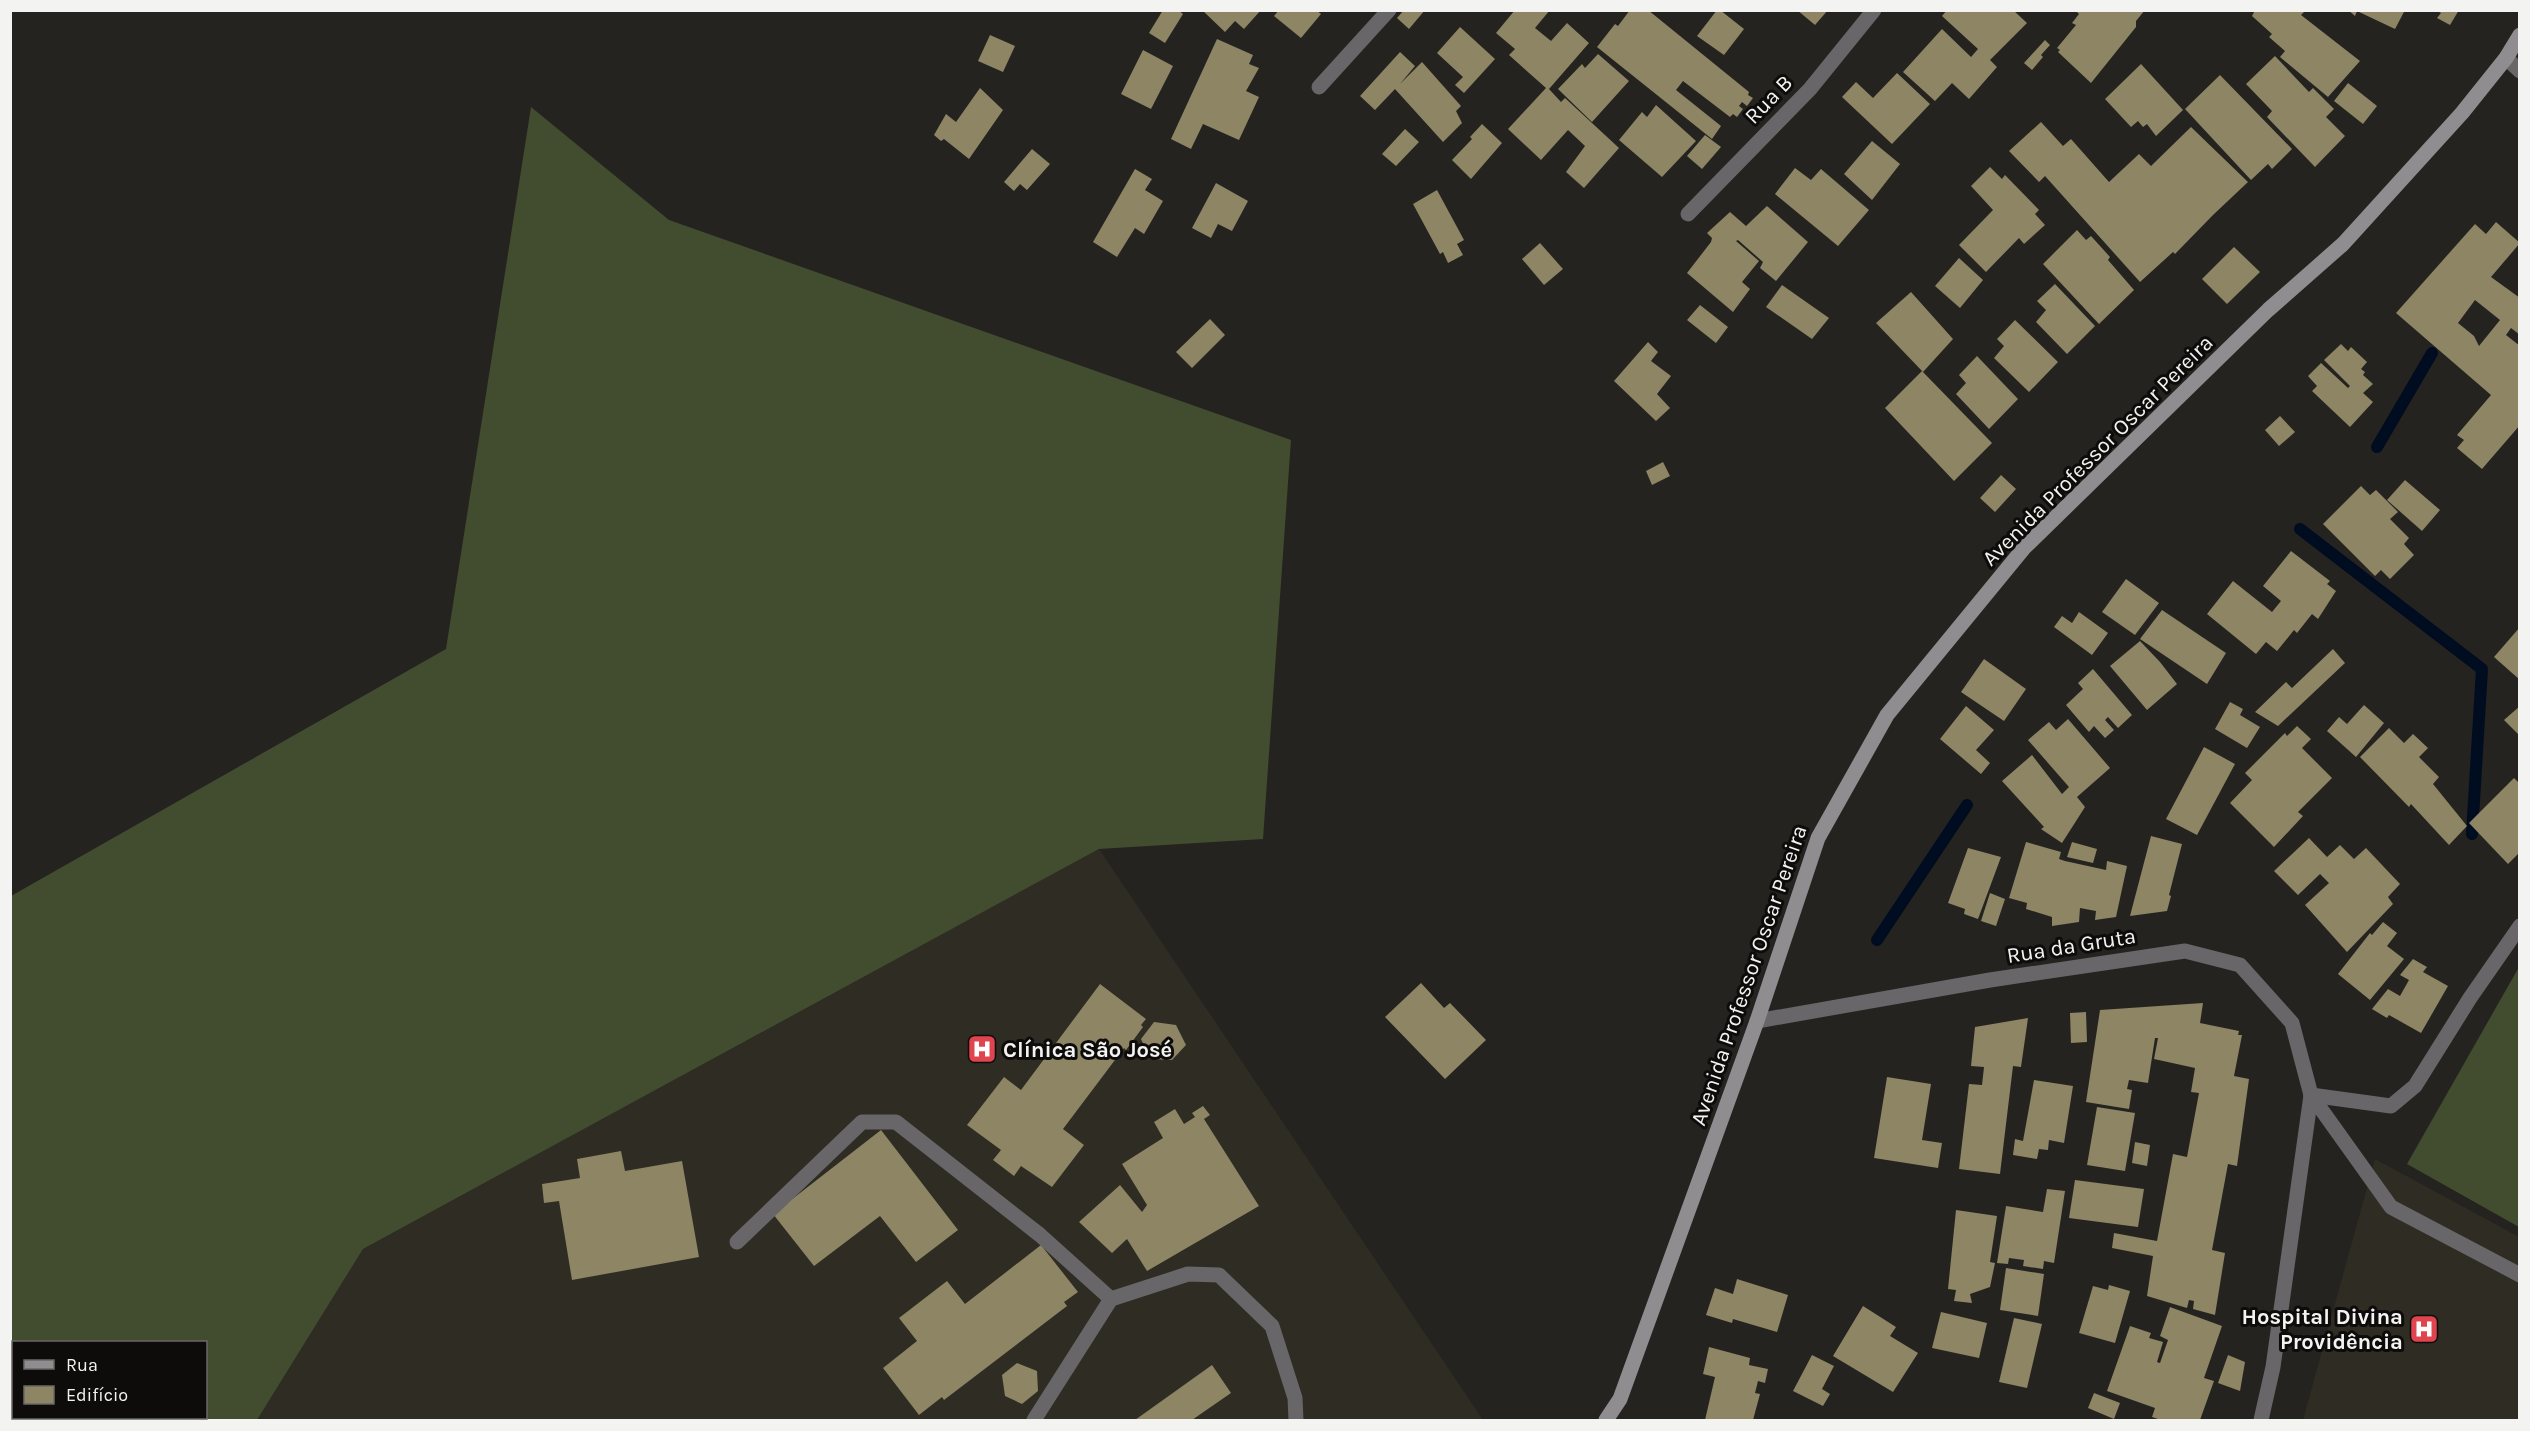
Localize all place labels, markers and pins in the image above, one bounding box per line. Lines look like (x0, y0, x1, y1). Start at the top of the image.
hospital icon: Clínica São José (966, 1033, 998, 1065)
place label: Clínica São José (1003, 1037, 1172, 1063)
place label: Hospital Divina Providência (2241, 1304, 2403, 1355)
hospital icon: Hospital Divina Providência (2408, 1313, 2440, 1345)

